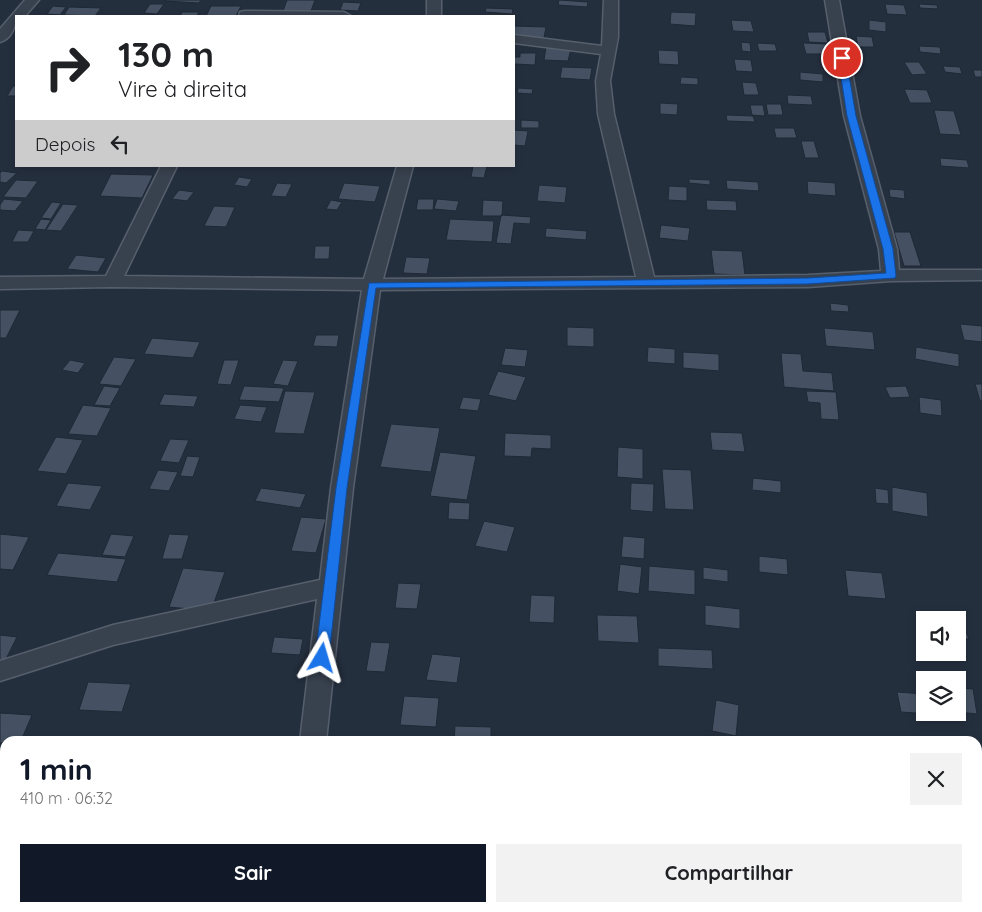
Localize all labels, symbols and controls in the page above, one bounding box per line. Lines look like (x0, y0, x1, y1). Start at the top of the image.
text: 130 m (118, 32, 214, 76)
icon: right (35, 35, 100, 100)
pin (821, 37, 863, 79)
icon: arrive (828, 44, 856, 72)
text: Vire à direita (118, 75, 247, 103)
icon: left (106, 130, 134, 158)
text: Depois (35, 132, 96, 156)
map controls (916, 611, 966, 721)
button: sound (916, 611, 966, 661)
position arrow (295, 631, 347, 683)
button: layers (916, 671, 966, 721)
text: 1 min (20, 750, 93, 788)
button: close (910, 753, 962, 805)
text: 410 m · 06:32 (20, 788, 113, 808)
button: Sair (20, 844, 486, 902)
button: Compartilhar (496, 844, 962, 902)

